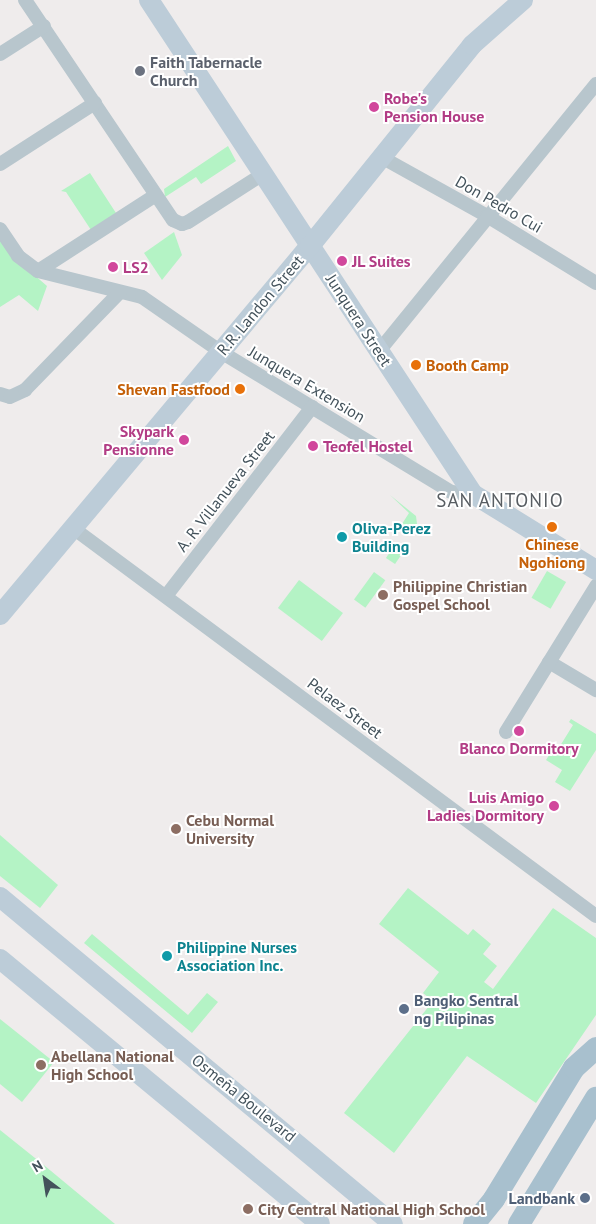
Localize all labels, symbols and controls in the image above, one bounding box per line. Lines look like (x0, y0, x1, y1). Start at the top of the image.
place label: Faith Tabernacle Church (150, 52, 263, 90)
marker: Faith Tabernacle Church (134, 65, 146, 77)
place label: Robe's Pension House (384, 88, 484, 126)
marker: Robe's Pension House (368, 101, 380, 113)
street label: Don Pedro Cui (452, 171, 546, 237)
street label: R.R. Landon Street (212, 251, 308, 359)
place label: JL Suites (352, 251, 411, 271)
marker: JL Suites (336, 255, 348, 267)
place label: LS2 (123, 257, 149, 277)
marker: LS2 (107, 261, 119, 273)
street label: Junquera Street (322, 270, 396, 370)
street label: Junquera Extension (245, 342, 369, 426)
place label: Booth Camp (426, 355, 509, 375)
marker: Booth Camp (410, 359, 422, 371)
place label: Shevan Fastfood (117, 379, 230, 399)
marker: Shevan Fastfood (234, 383, 246, 395)
place label: Skypark Pensionne (103, 421, 174, 459)
street label: A. R. Villanueva Street (171, 425, 279, 557)
marker: Skypark Pensionne (178, 434, 190, 446)
place label: Teofel Hostel (323, 436, 413, 456)
marker: Teofel Hostel (307, 440, 319, 452)
district label: SAN ANTONIO (435, 490, 565, 512)
place label: Oliva-Perez Building (352, 518, 431, 556)
marker: Chinese Ngohiong (546, 521, 558, 533)
marker: Oliva-Perez Building (336, 531, 348, 543)
place label: Chinese Ngohiong (519, 534, 585, 572)
place label: Philippine Christian Gospel School (393, 576, 528, 614)
marker: Philippine Christian Gospel School (377, 589, 389, 601)
street label: Pelaez Street (304, 673, 386, 743)
marker: Blanco Dormitory (513, 725, 525, 737)
place label: Blanco Dormitory (459, 738, 579, 758)
place label: Luis Amigo Ladies Dormitory (427, 787, 544, 825)
marker: Luis Amigo Ladies Dormitory (548, 800, 560, 812)
place label: Cebu Normal University (186, 810, 274, 848)
marker: Cebu Normal University (170, 823, 182, 835)
place label: Philippine Nurses Association Inc. (177, 937, 297, 975)
marker: Philippine Nurses Association Inc. (161, 950, 173, 962)
place label: Bangko Sentral ng Pilipinas (414, 990, 518, 1028)
marker: Bangko Sentral ng Pilipinas (398, 1003, 410, 1015)
place label: Abellana National High School (51, 1046, 174, 1084)
street label: Osmeña Boulevard (188, 1050, 300, 1146)
marker: Abellana National High School (35, 1059, 47, 1071)
north arrow (20, 1154, 70, 1204)
text: N (29, 1156, 46, 1176)
place label: Landbank (508, 1188, 575, 1208)
marker: Landbank (579, 1192, 591, 1204)
place label: City Central National High School (258, 1199, 486, 1219)
marker: City Central National High School (242, 1203, 254, 1215)

